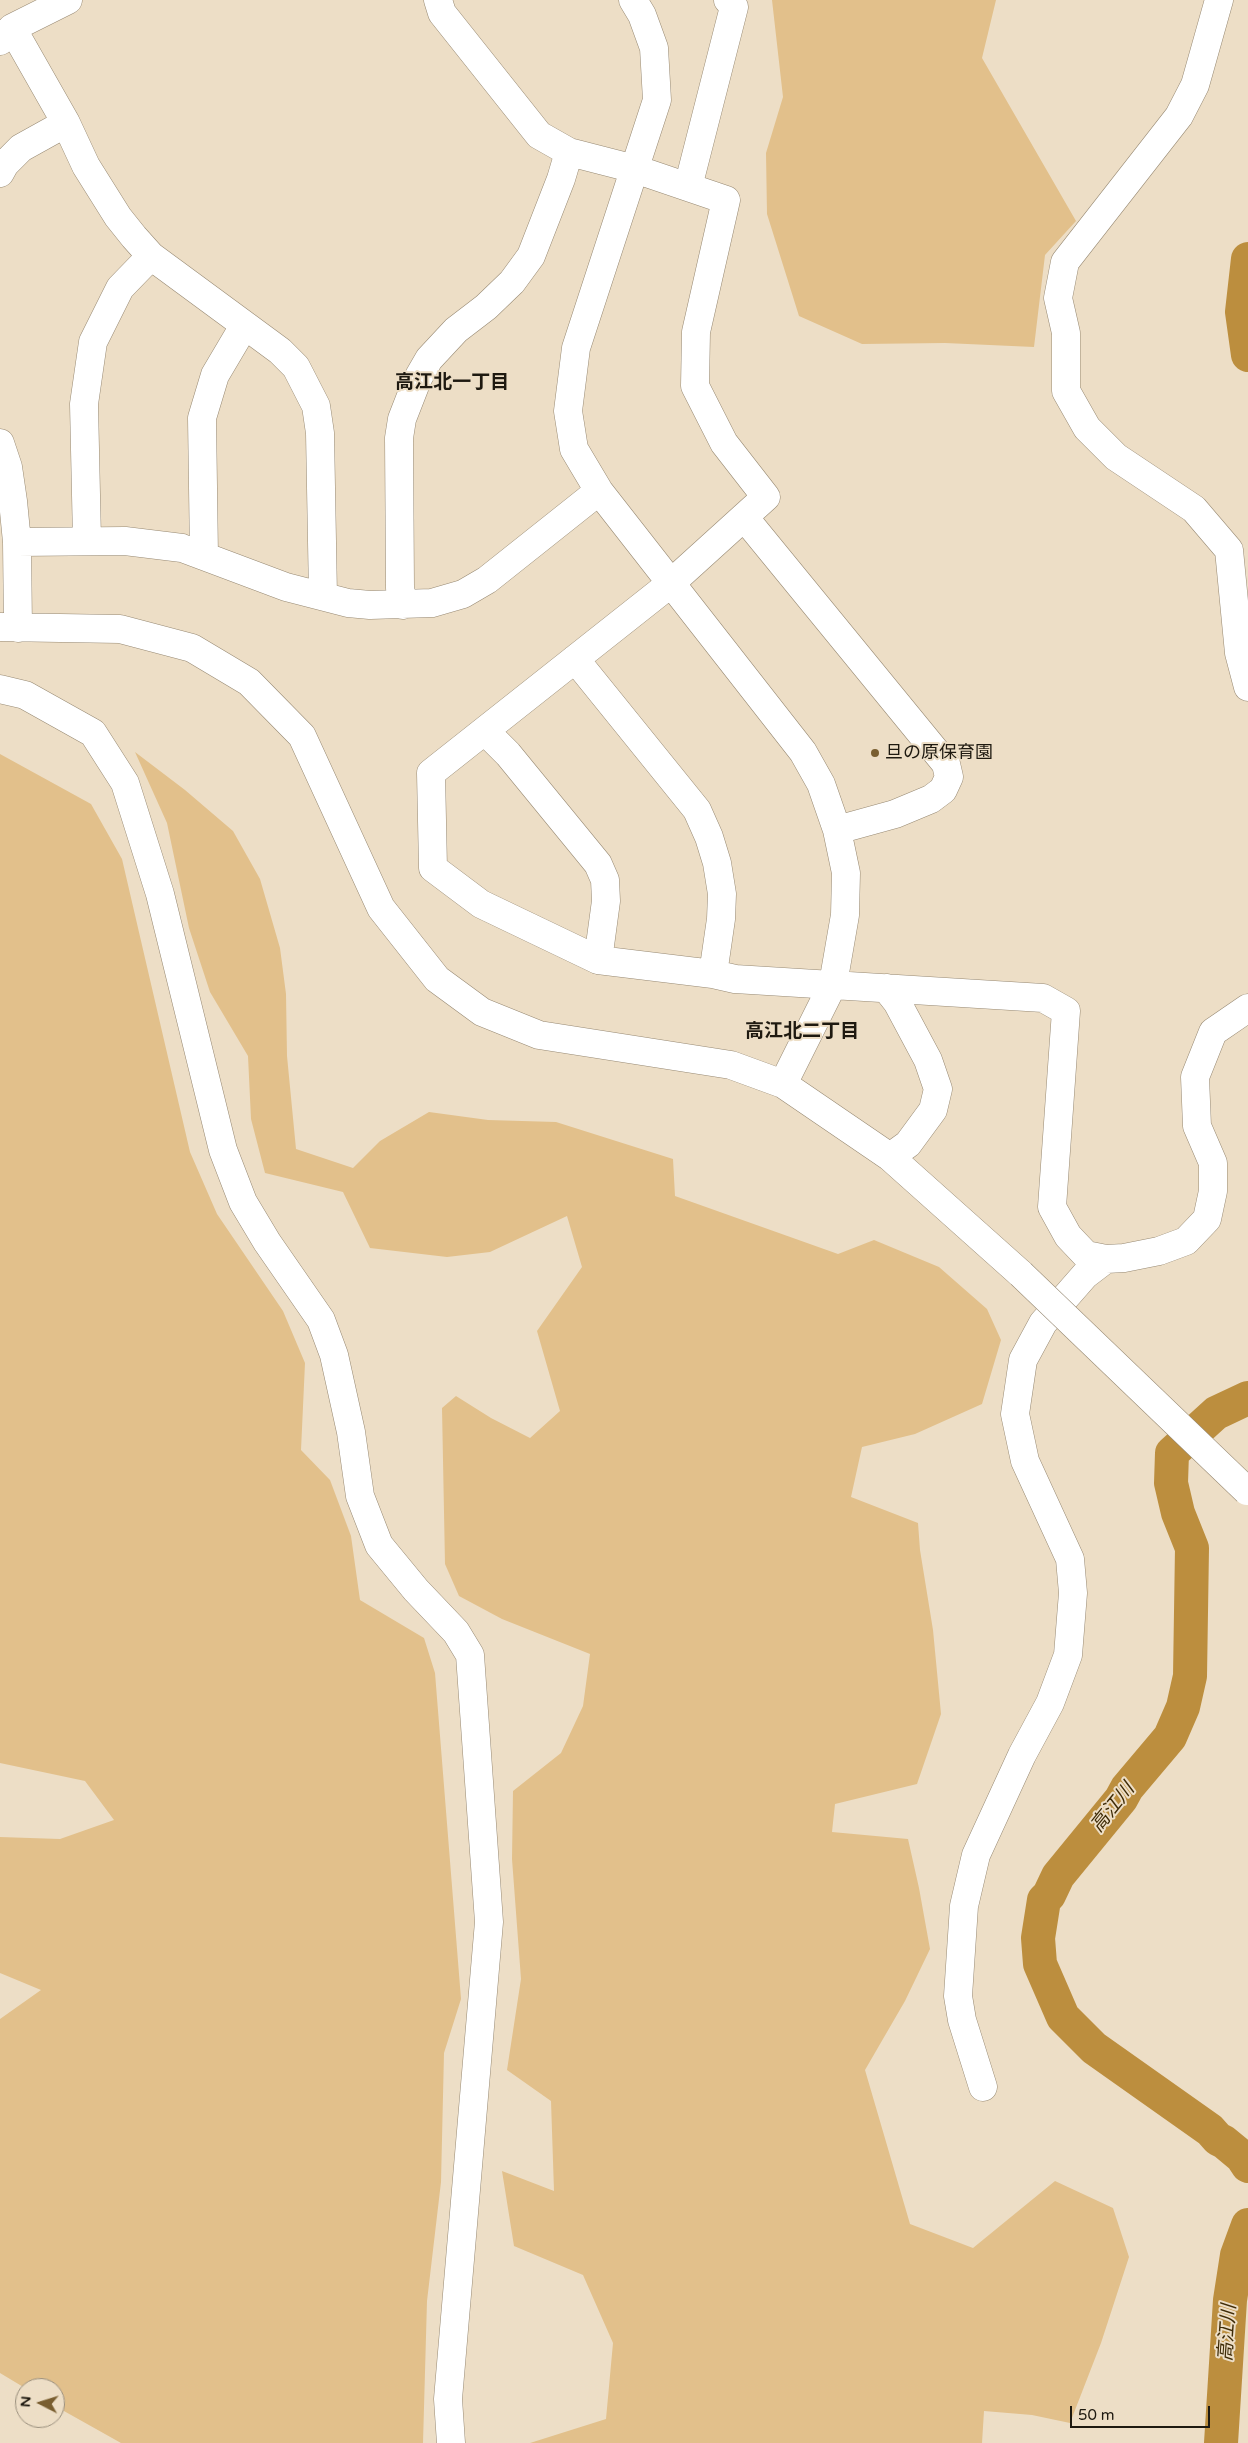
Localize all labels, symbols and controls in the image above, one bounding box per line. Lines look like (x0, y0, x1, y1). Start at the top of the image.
district label: 高江北一丁目 (395, 372, 509, 394)
place label: 旦の原保育園 (885, 742, 993, 764)
marker: 旦の原保育園 (869, 747, 881, 759)
district label: 高江北二丁目 (745, 1021, 859, 1043)
water label: 高江川 (1086, 1779, 1140, 1837)
water label: 高江川 (1215, 2304, 1241, 2362)
north arrow (15, 2378, 65, 2428)
text: N (17, 2395, 35, 2408)
scale bar (1073, 2396, 1213, 2428)
text: 50 m (1078, 2406, 1115, 2424)

